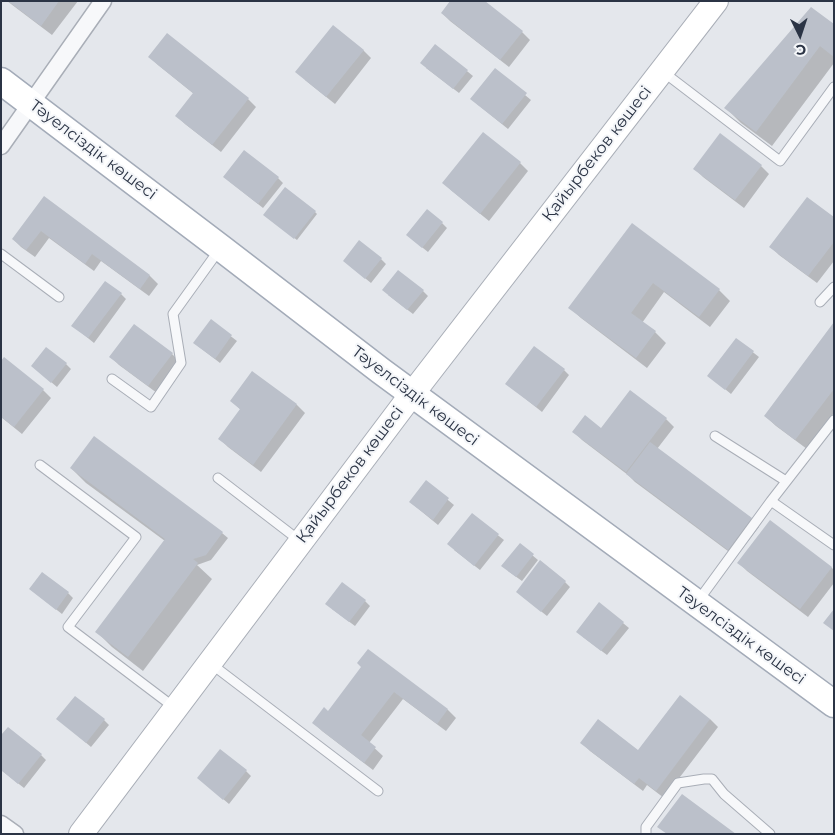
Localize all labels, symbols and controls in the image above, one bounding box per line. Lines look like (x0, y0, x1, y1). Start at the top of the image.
north arrow (775, 10, 825, 60)
text: С (795, 41, 807, 59)
street label: Қайырбеков көшесі (538, 83, 656, 225)
street label: Тәуелсіздік көшесі (26, 96, 160, 204)
street label: Тәуелсіздік көшесі (348, 342, 482, 450)
street label: Қайырбеков көшесі (292, 403, 408, 547)
street label: Тәуелсіздік көшесі (673, 583, 809, 689)

